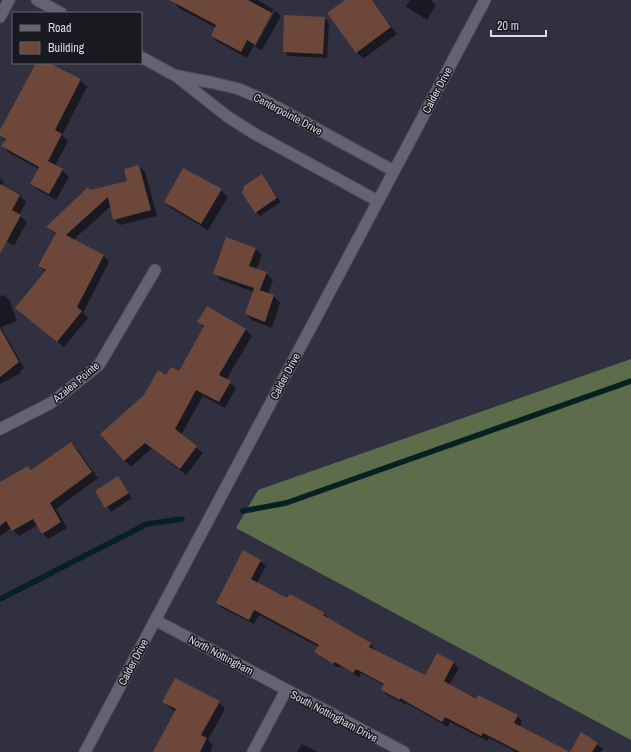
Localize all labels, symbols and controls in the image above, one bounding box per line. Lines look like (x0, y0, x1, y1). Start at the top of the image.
legend (12, 12, 142, 64)
scale bar (491, 12, 546, 38)
text: 20 m (497, 18, 519, 34)
text: Road (48, 20, 72, 36)
text: Building (48, 40, 85, 56)
street label: Calder Drive (419, 64, 455, 116)
street label: Centerpointe Drive (251, 90, 325, 138)
street label: Calder Drive (267, 350, 303, 402)
street label: Azalea Pointe (49, 359, 102, 406)
street label: North Nottingham (186, 632, 256, 678)
street label: Calder Drive (115, 636, 151, 688)
street label: South Nottingham Drive (288, 687, 380, 745)

